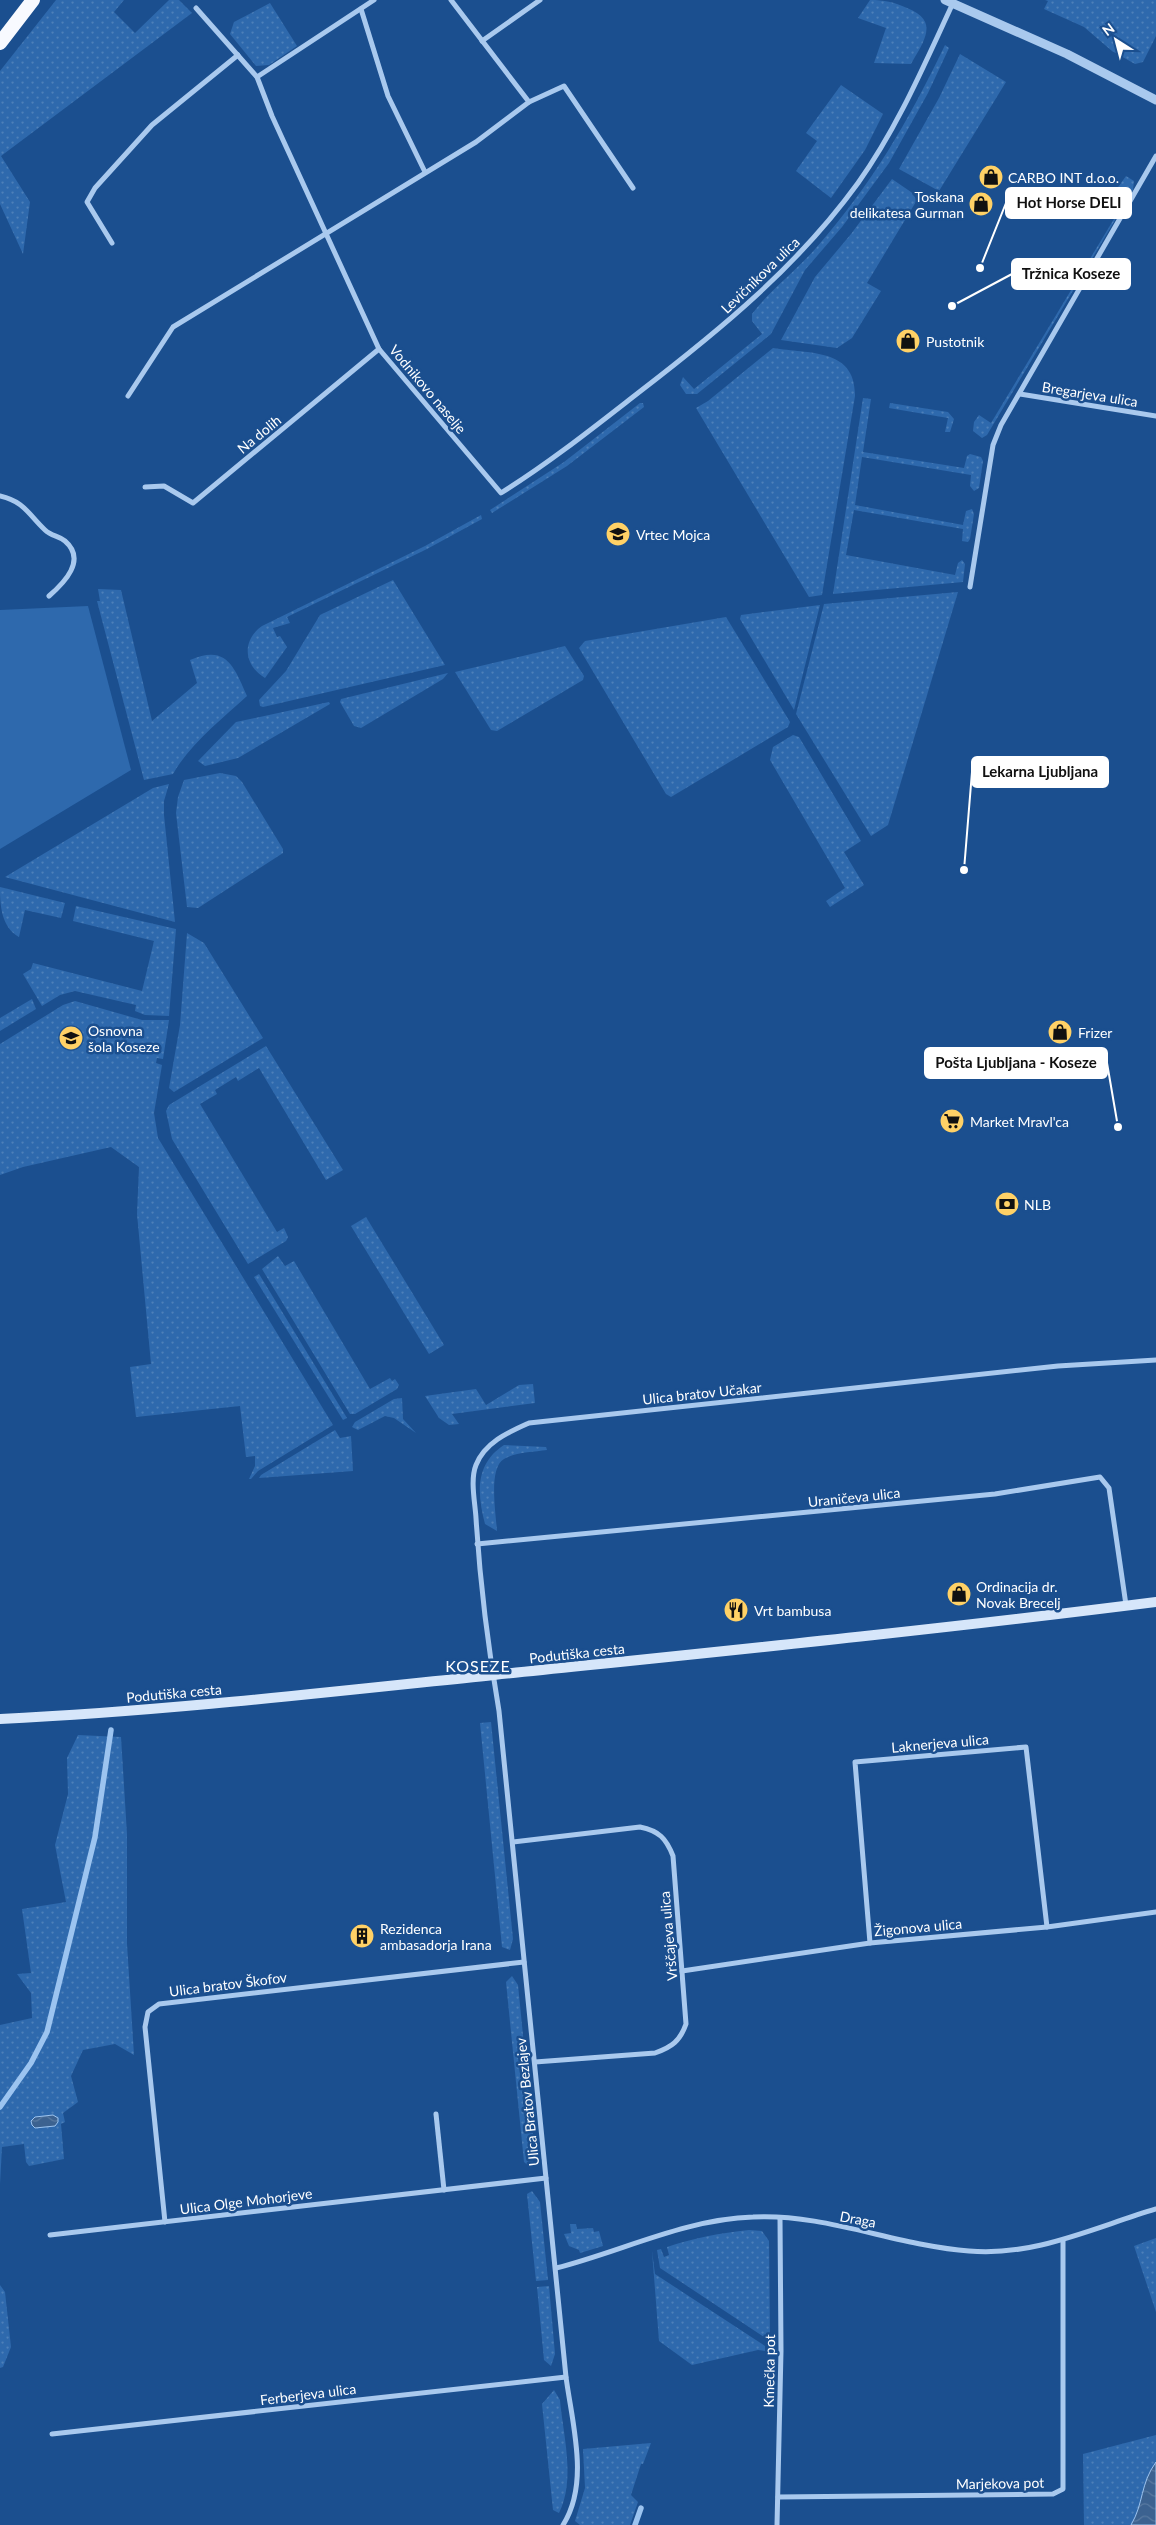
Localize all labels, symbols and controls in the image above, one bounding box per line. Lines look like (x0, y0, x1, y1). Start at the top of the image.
north arrow (1091, 15, 1141, 65)
text: N (1099, 19, 1117, 39)
shop icon: CARBO INT d.o.o. (978, 164, 1004, 190)
place label: CARBO INT d.o.o. (1008, 169, 1119, 186)
place label: Toskana delikatesa Gurman (850, 188, 964, 221)
callout: Hot Horse DELI (1006, 188, 1131, 218)
shop icon: Toskana delikatesa Gurman (968, 191, 994, 217)
text: Hot Horse DELI (1016, 193, 1122, 211)
street label: Levičnikova ulica (717, 233, 803, 317)
callout: Tržnica Koseze (1012, 259, 1130, 289)
text: Tržnica Koseze (1022, 264, 1120, 282)
shop icon: Pustotnik (895, 328, 921, 354)
place label: Pustotnik (926, 333, 985, 350)
street label: Vodnikovo naselje (386, 341, 470, 437)
street label: Bregarjeva ulica (1041, 378, 1139, 410)
street label: Na dolih (234, 411, 284, 457)
school or university icon: Vrtec Mojca (605, 521, 631, 547)
place label: Vrtec Mojca (636, 526, 710, 543)
callout: Lekarna Ljubljana (972, 757, 1108, 787)
text: Lekarna Ljubljana (982, 762, 1098, 780)
shop icon: Frizer (1047, 1019, 1073, 1045)
place label: Osnovna šola Koseze (88, 1022, 160, 1055)
place label: Frizer (1078, 1024, 1112, 1041)
school or university icon: Osnovna šola Koseze (58, 1025, 84, 1051)
callout: Pošta Ljubljana - Koseze (925, 1048, 1107, 1078)
text: Pošta Ljubljana - Koseze (935, 1053, 1097, 1071)
supermarket icon: Market Mravl'ca (939, 1108, 965, 1134)
place label: Market Mravl'ca (970, 1113, 1069, 1130)
bank icon: NLB (994, 1191, 1020, 1217)
place label: NLB (1024, 1196, 1051, 1213)
street label: Ulica bratov Učakar (642, 1378, 762, 1408)
street label: Uraničeva ulica (807, 1484, 901, 1510)
place label: Ordinacija dr. Novak Brecelj (976, 1578, 1061, 1611)
shop icon: Ordinacija dr. Novak Brecelj (946, 1581, 972, 1607)
restaurant icon: Vrt bambusa (723, 1597, 749, 1623)
place label: Vrt bambusa (754, 1602, 831, 1619)
street label: Podutiška cesta (528, 1640, 626, 1666)
district label: KOSEZE (445, 1656, 511, 1675)
street label: Podutiška cesta (125, 1680, 223, 1706)
street label: Laknerjeva ulica (891, 1730, 990, 1756)
street label: Vrščajeva ulica (656, 1891, 680, 1981)
street label: Žigonova ulica (873, 1915, 963, 1939)
place label: Rezidenca ambasadorja Irana (380, 1920, 492, 1953)
building icon: Rezidenca ambasadorja Irana (349, 1923, 375, 1949)
street label: Ulica bratov Škofov (168, 1968, 289, 2000)
street label: Ulica Bratov Bezlajev (512, 2036, 542, 2167)
street label: Ulica Olge Mohorjeve (179, 2184, 313, 2218)
street label: Draga (838, 2207, 878, 2231)
street label: Kmečka pot (760, 2334, 778, 2408)
street label: Ferberjeva ulica (259, 2380, 357, 2408)
street label: Marjekova pot (956, 2474, 1044, 2492)

